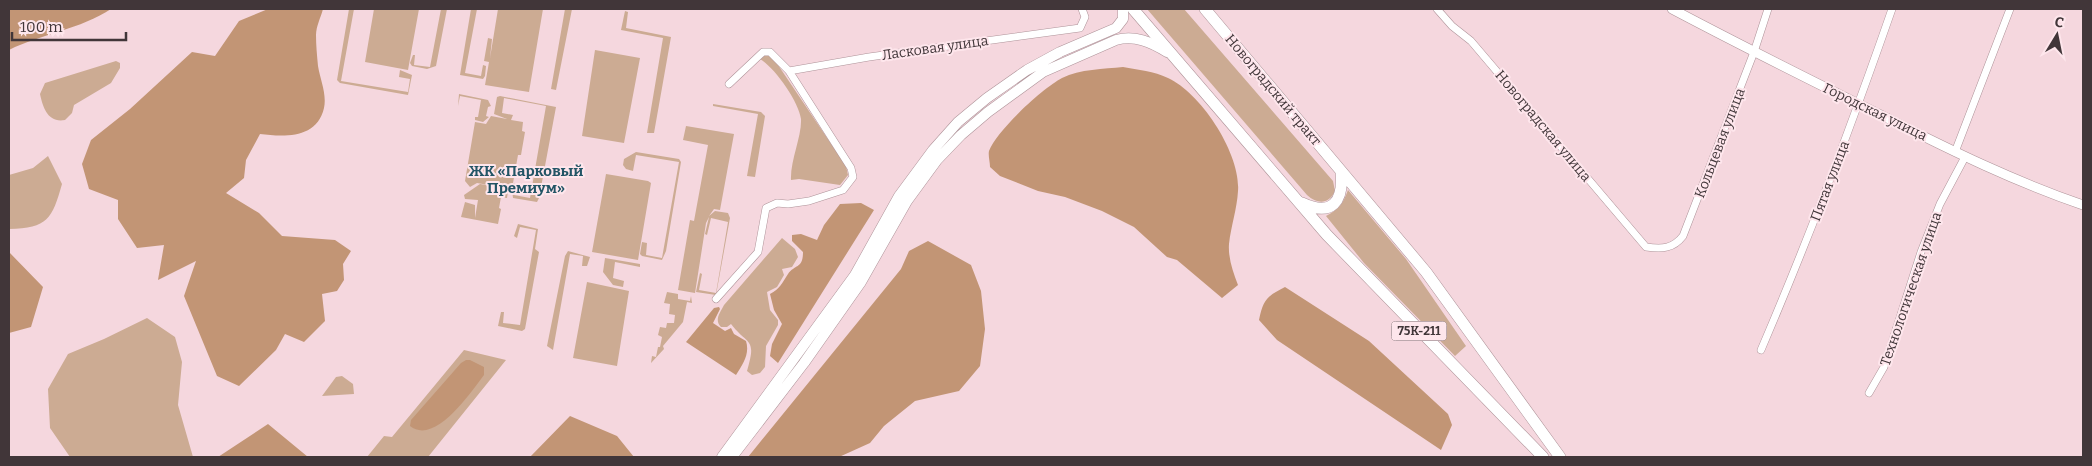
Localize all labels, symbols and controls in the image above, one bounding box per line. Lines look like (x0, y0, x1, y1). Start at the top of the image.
scale bar (12, 10, 126, 42)
north arrow (2032, 10, 2082, 60)
text: С (2053, 14, 2065, 32)
text: 100 m (20, 18, 63, 36)
street label: Новоградский тракт (1221, 31, 1325, 149)
street label: Ласковая улица (881, 32, 990, 64)
street label: Новоградская улица (1491, 67, 1595, 185)
street label: Городская улица (1820, 79, 1930, 145)
street label: Кольцевая улица (1691, 85, 1749, 200)
street label: Пятая улица (1807, 138, 1853, 224)
district label: ЖК «Парковый Премиум» (469, 162, 583, 197)
street label: Технологическая улица (1877, 209, 1945, 368)
road number: 75К-211 (1392, 322, 1446, 341)

